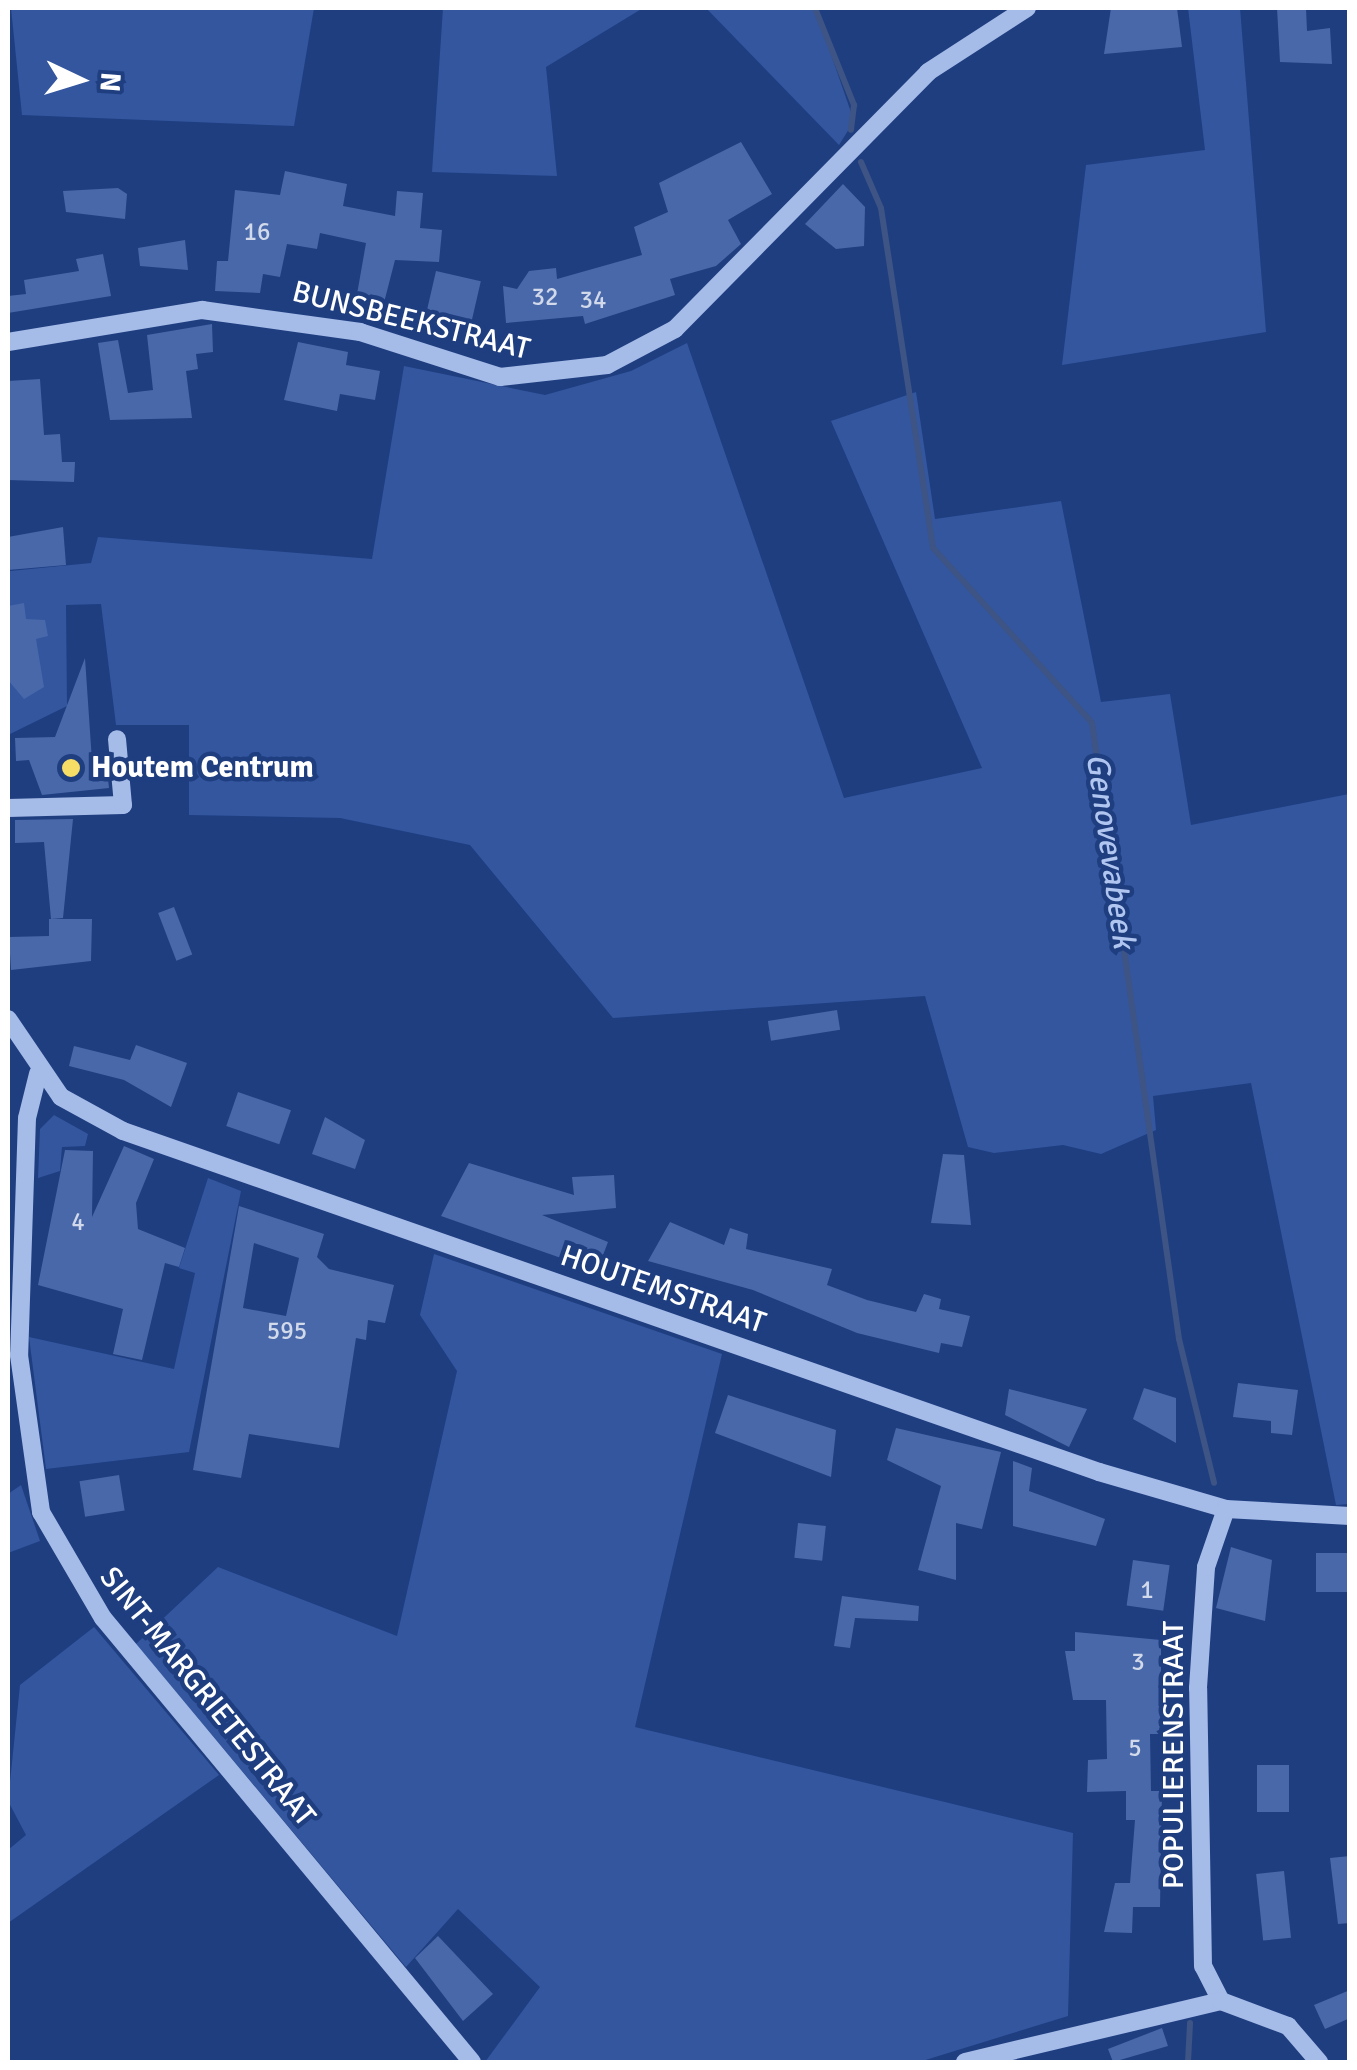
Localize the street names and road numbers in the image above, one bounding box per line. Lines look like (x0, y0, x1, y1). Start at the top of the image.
street label: BUNSBEEKSTRAAT (288, 274, 534, 368)
street label: HOUTEMSTRAAT (556, 1238, 770, 1342)
street label: SINT-MARGRIETESTRAAT (91, 1560, 323, 1834)
street label: POPULIERENSTRAAT (1156, 1621, 1192, 1889)

